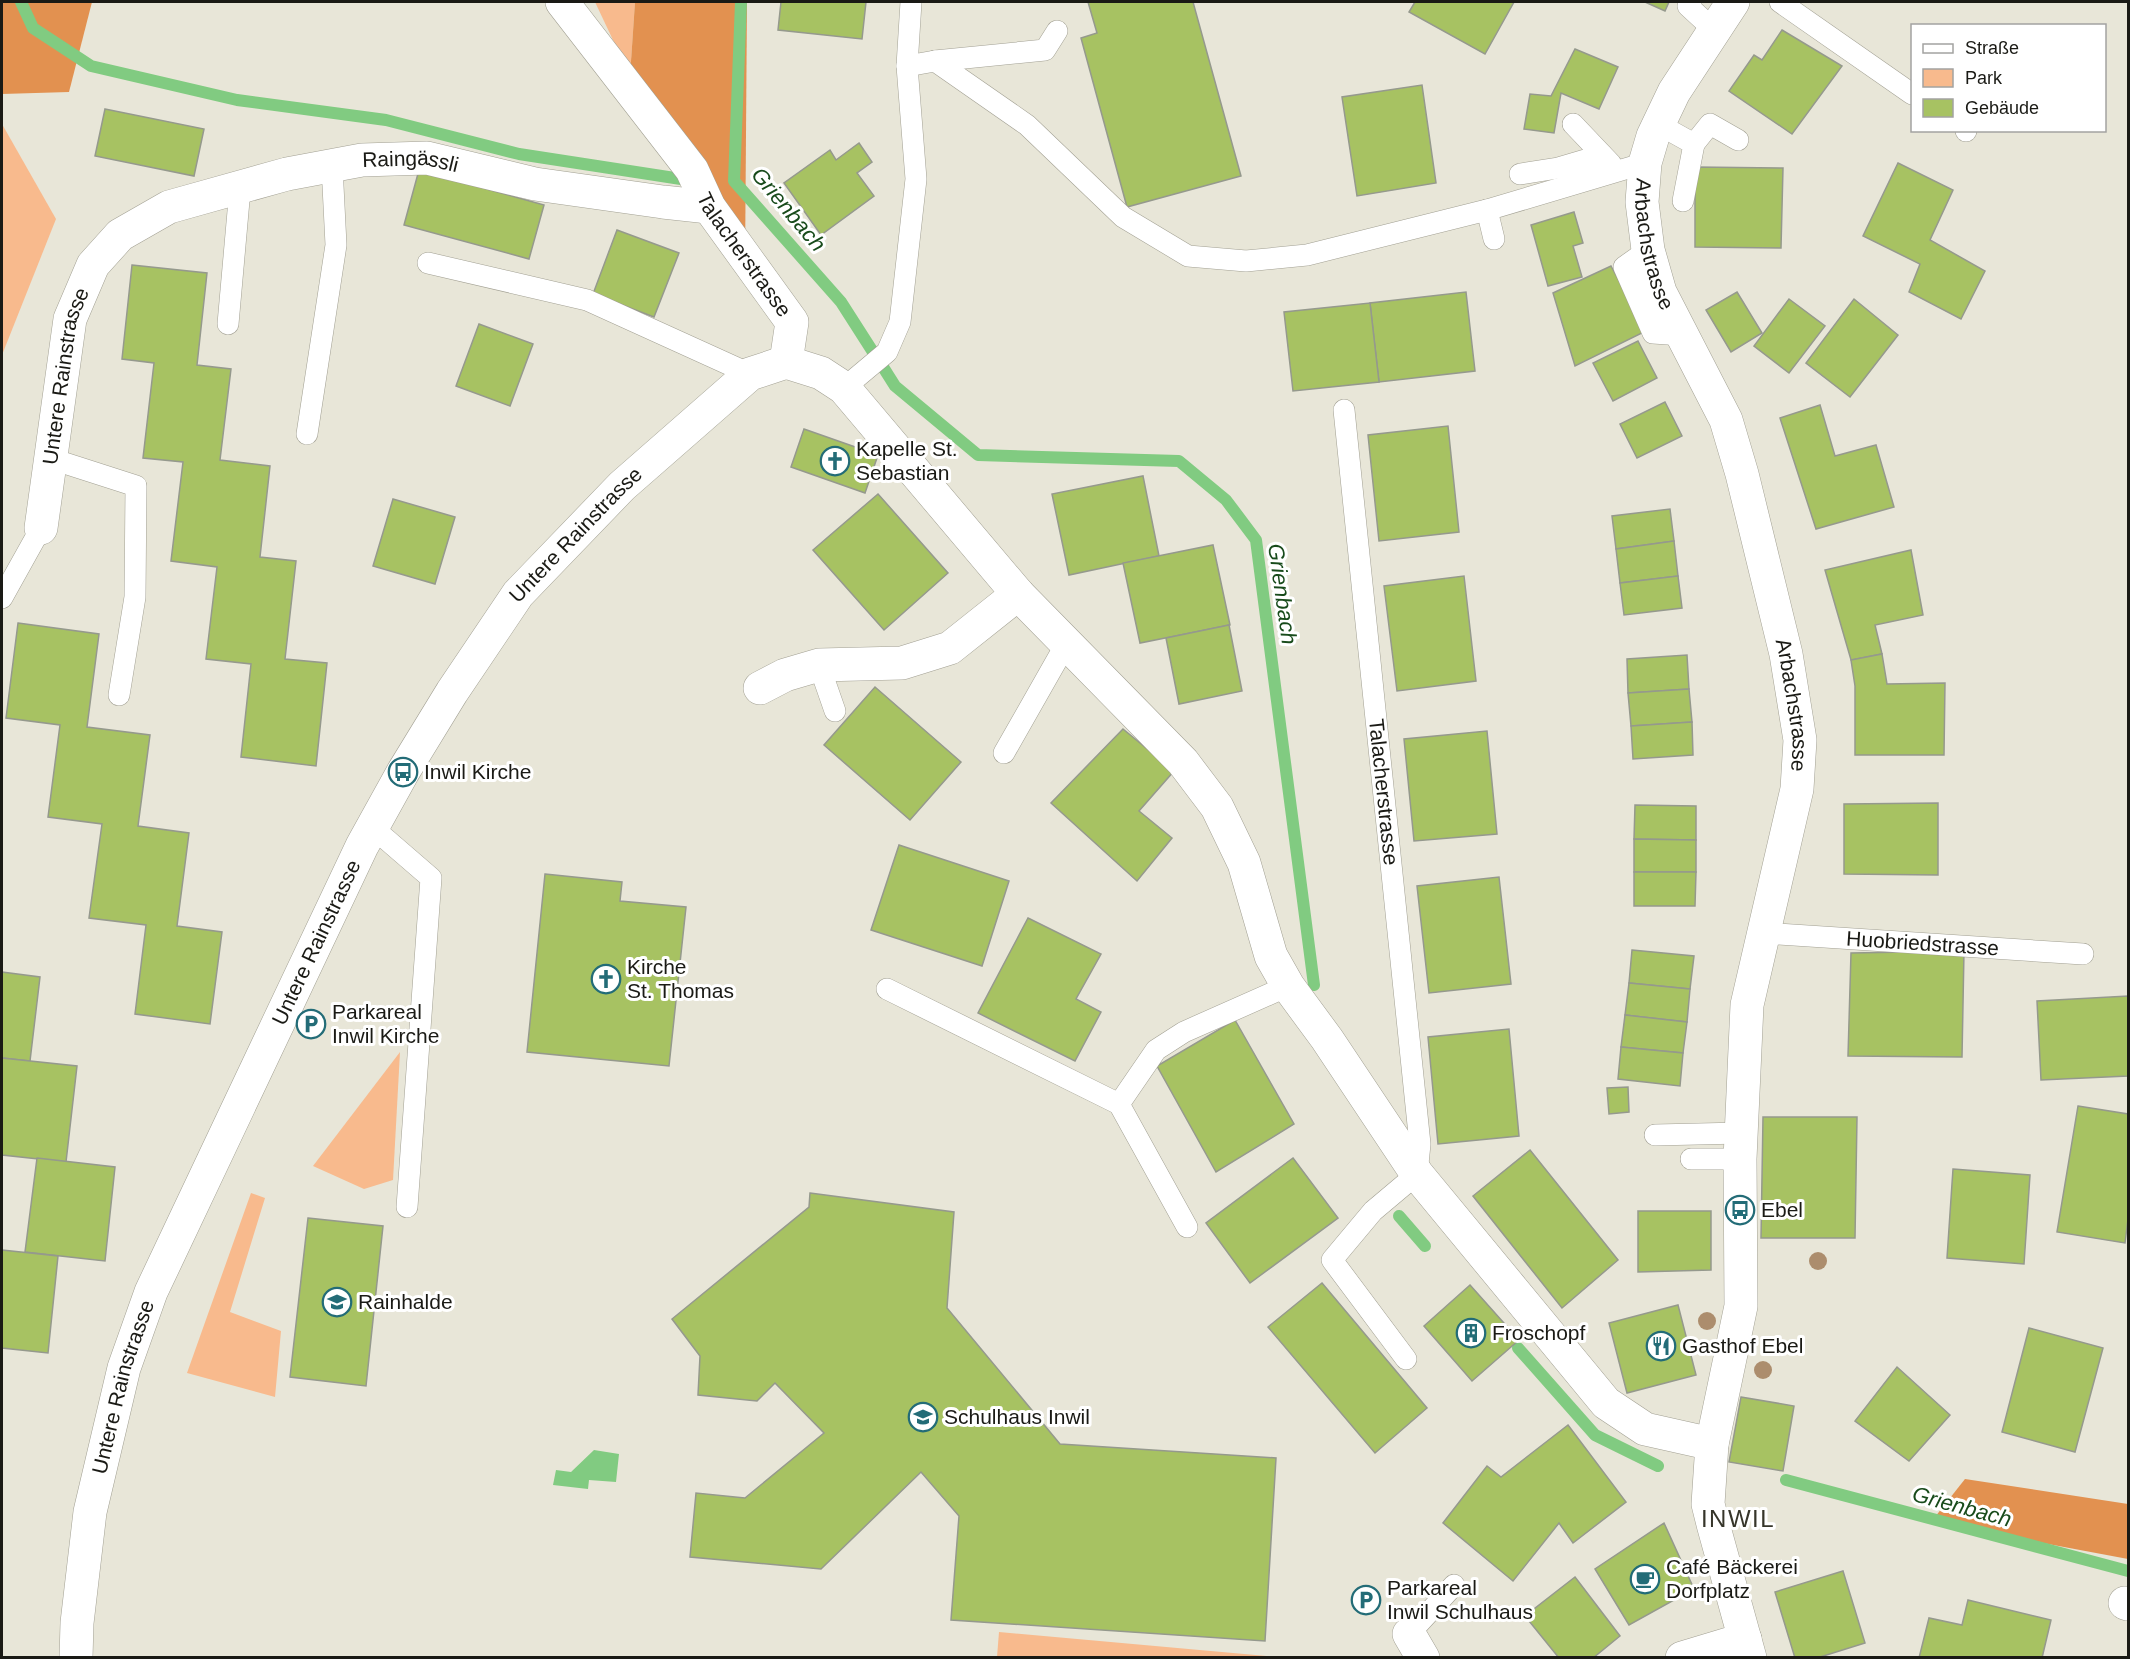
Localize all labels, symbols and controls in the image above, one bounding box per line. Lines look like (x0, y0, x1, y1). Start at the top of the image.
legend (1911, 24, 2106, 132)
text: Straße (1965, 38, 2019, 58)
text: Park (1965, 68, 2003, 88)
text: Gebäude (1965, 98, 2039, 118)
street label: Raingässli (362, 146, 461, 176)
water label: Grienbach (746, 162, 831, 256)
street label: Arbachstrasse (1631, 177, 1679, 313)
street label: Talacherstrasse (693, 189, 796, 321)
street label: Untere Rainstrasse (38, 284, 93, 466)
place label: Kapelle St. Sebastian (856, 437, 958, 484)
church icon: Kapelle St. Sebastian (819, 445, 851, 477)
street label: Untere Rainstrasse (504, 462, 646, 607)
water label: Grienbach (1263, 542, 1302, 646)
street label: Arbachstrasse (1772, 636, 1812, 772)
street label: Talacherstrasse (1365, 718, 1403, 866)
bus stop icon: Inwil Kirche (387, 756, 419, 788)
place label: Inwil Kirche (424, 760, 531, 783)
street label: Untere Rainstrasse (267, 856, 365, 1029)
street label: Huobriedstrasse (1846, 926, 2000, 959)
place label: Kirche St. Thomas (627, 955, 734, 1002)
church icon: Kirche St. Thomas (590, 963, 622, 995)
place label: Parkareal Inwil Kirche (332, 1000, 439, 1047)
parking icon: Parkareal Inwil Kirche (295, 1008, 327, 1040)
bus stop icon: Ebel (1724, 1194, 1756, 1226)
place label: Ebel (1761, 1198, 1803, 1221)
school or university icon: Rainhalde (321, 1286, 353, 1318)
place label: Rainhalde (358, 1290, 453, 1313)
street label: Untere Rainstrasse (87, 1297, 158, 1476)
building icon: Froschopf (1455, 1317, 1487, 1349)
place label: Froschopf (1492, 1321, 1586, 1344)
restaurant icon: Gasthof Ebel (1645, 1330, 1677, 1362)
place label: Gasthof Ebel (1682, 1334, 1803, 1357)
school or university icon: Schulhaus Inwil (907, 1401, 939, 1433)
place label: Schulhaus Inwil (944, 1405, 1090, 1428)
water label: Grienbach (1910, 1481, 2014, 1532)
district label: INWIL (1701, 1505, 1775, 1532)
place label: Café Bäckerei Dorfplatz (1666, 1555, 1798, 1602)
cafe icon: Café Bäckerei Dorfplatz (1629, 1563, 1661, 1595)
place label: Parkareal Inwil Schulhaus (1387, 1576, 1533, 1623)
parking icon: Parkareal Inwil Schulhaus (1350, 1584, 1382, 1616)

